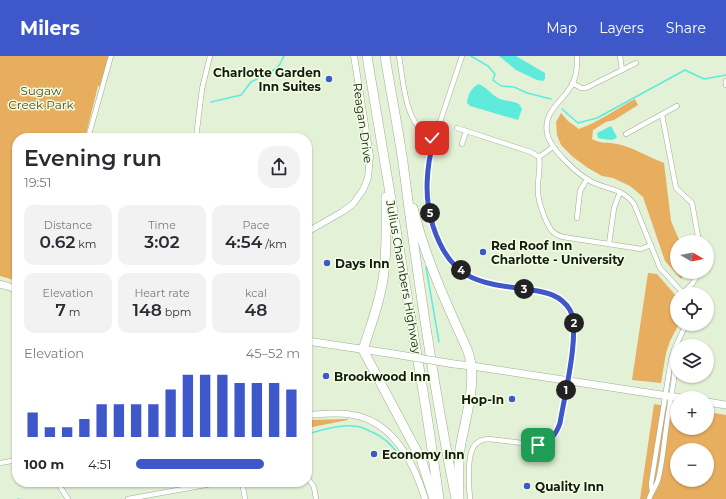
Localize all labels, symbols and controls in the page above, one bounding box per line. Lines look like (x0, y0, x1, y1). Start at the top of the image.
text: Milers (20, 17, 80, 40)
text: Map (546, 19, 577, 37)
text: Layers (599, 19, 644, 37)
text: Share (666, 19, 706, 37)
place label: Charlotte Garden Inn Suites (213, 65, 322, 94)
marker: Charlotte Garden Inn Suites (324, 74, 334, 84)
street label: Reagan Drive (350, 82, 376, 164)
park label: Sugaw Creek Park (8, 83, 75, 112)
pin (415, 121, 449, 155)
icon: check (421, 127, 443, 149)
text: Evening run (24, 145, 162, 172)
button: share (258, 146, 300, 188)
text: 19:51 (24, 174, 51, 190)
street label: Julius Chambers Highway (383, 198, 425, 356)
pin: 5 (420, 203, 440, 223)
text: 5 (427, 206, 433, 220)
text: Distance (44, 218, 92, 232)
text: Time (148, 218, 176, 232)
text: Pace (243, 218, 269, 232)
text: 0.62 (40, 232, 75, 252)
text: 3:02 (144, 232, 180, 252)
text: 4:54 (225, 232, 262, 252)
north arrow (670, 235, 714, 279)
map controls (670, 235, 714, 487)
text: km (75, 237, 96, 251)
text: /km (262, 237, 287, 251)
place label: Red Roof Inn Charlotte - University (491, 238, 625, 267)
marker: Red Roof Inn Charlotte - University (478, 247, 488, 257)
place label: Days Inn (335, 256, 390, 271)
marker: Days Inn (322, 258, 332, 268)
pin: 4 (451, 260, 471, 280)
text: 4 (457, 263, 465, 277)
pin: 3 (514, 279, 534, 299)
text: 3 (521, 282, 527, 296)
text: Elevation (43, 286, 93, 300)
text: Heart rate (134, 286, 190, 300)
text: kcal (245, 286, 267, 300)
button: locate (670, 287, 714, 331)
text: 7 (56, 300, 66, 320)
text: 148 (133, 300, 162, 320)
text: 48 (245, 300, 267, 320)
text: m (66, 305, 80, 319)
text: bpm (162, 305, 191, 319)
pin: 2 (564, 313, 584, 333)
text: 2 (571, 316, 577, 330)
button: layers (670, 339, 714, 383)
text: Elevation (24, 345, 84, 361)
text: 45–52 m (246, 345, 300, 361)
place label: Brookwood Inn (334, 369, 430, 384)
marker: Brookwood Inn (321, 371, 331, 381)
pin: 1 (556, 380, 576, 400)
text: 1 (564, 383, 568, 397)
button: + (670, 391, 714, 435)
place label: Hop-In (461, 392, 504, 407)
marker: Hop-In (507, 394, 517, 404)
pin (521, 428, 555, 462)
icon: arrive (527, 434, 549, 456)
button: − (670, 443, 714, 487)
place label: Economy Inn (382, 447, 465, 462)
marker: Economy Inn (369, 449, 379, 459)
text: 100 m (24, 456, 64, 472)
text: 4:51 (88, 456, 111, 472)
place label: Quality Inn (535, 479, 604, 494)
marker: Quality Inn (522, 481, 532, 491)

